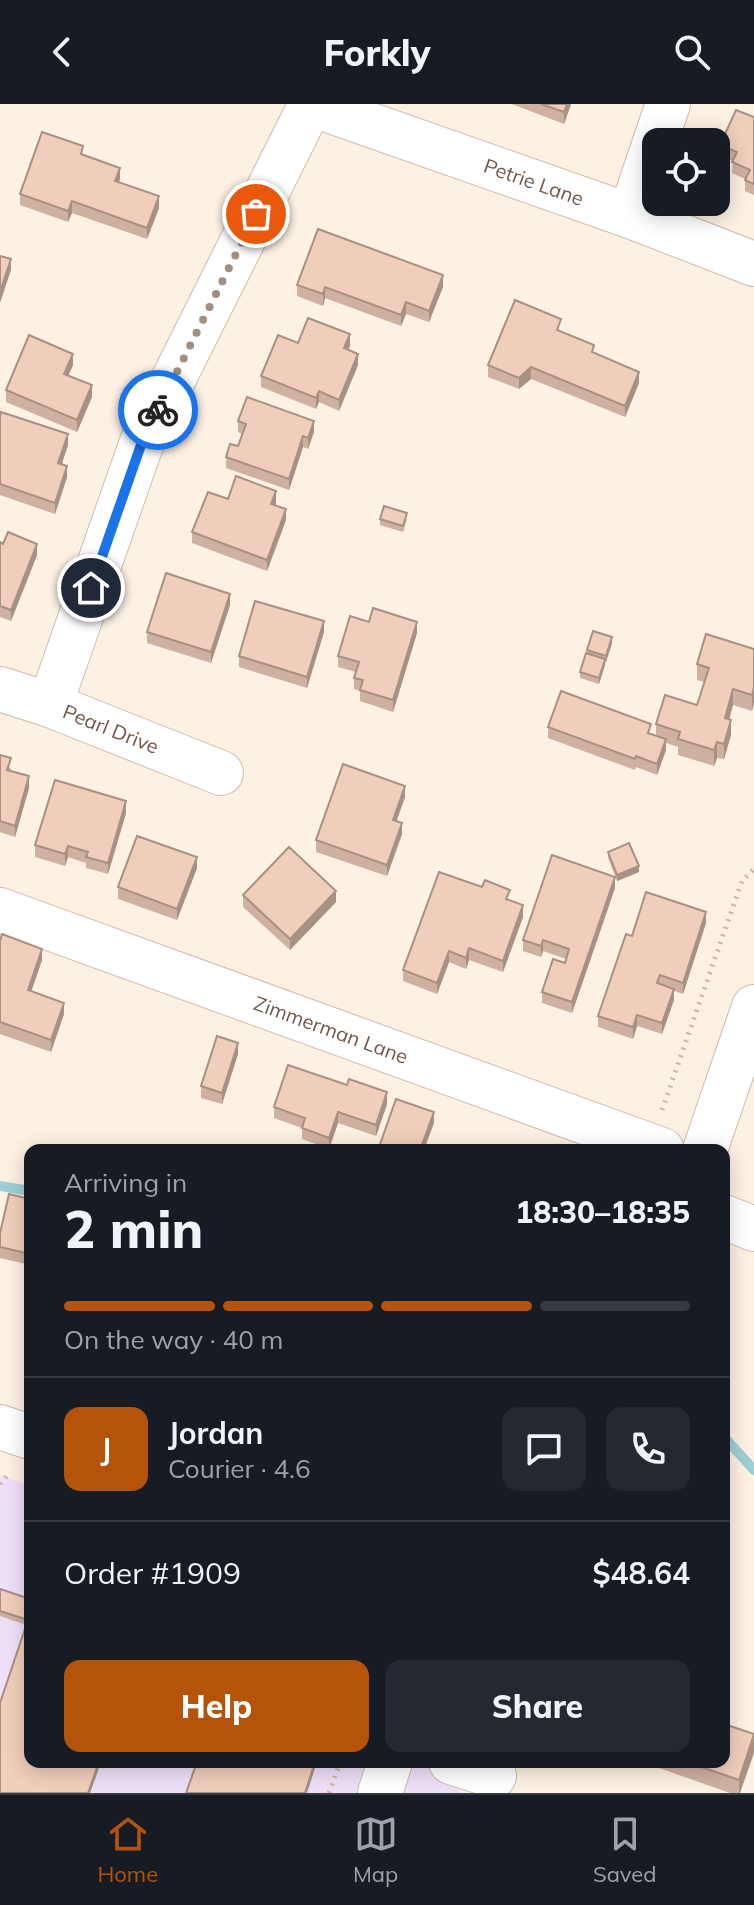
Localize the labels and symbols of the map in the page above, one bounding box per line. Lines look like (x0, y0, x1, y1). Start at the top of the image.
street label: Petrie Lane (481, 153, 587, 211)
pin (222, 180, 290, 248)
courier (118, 370, 198, 450)
pin (57, 554, 125, 622)
street label: Pearl Drive (59, 698, 163, 759)
street label: Zimmerman Lane (251, 990, 412, 1069)

